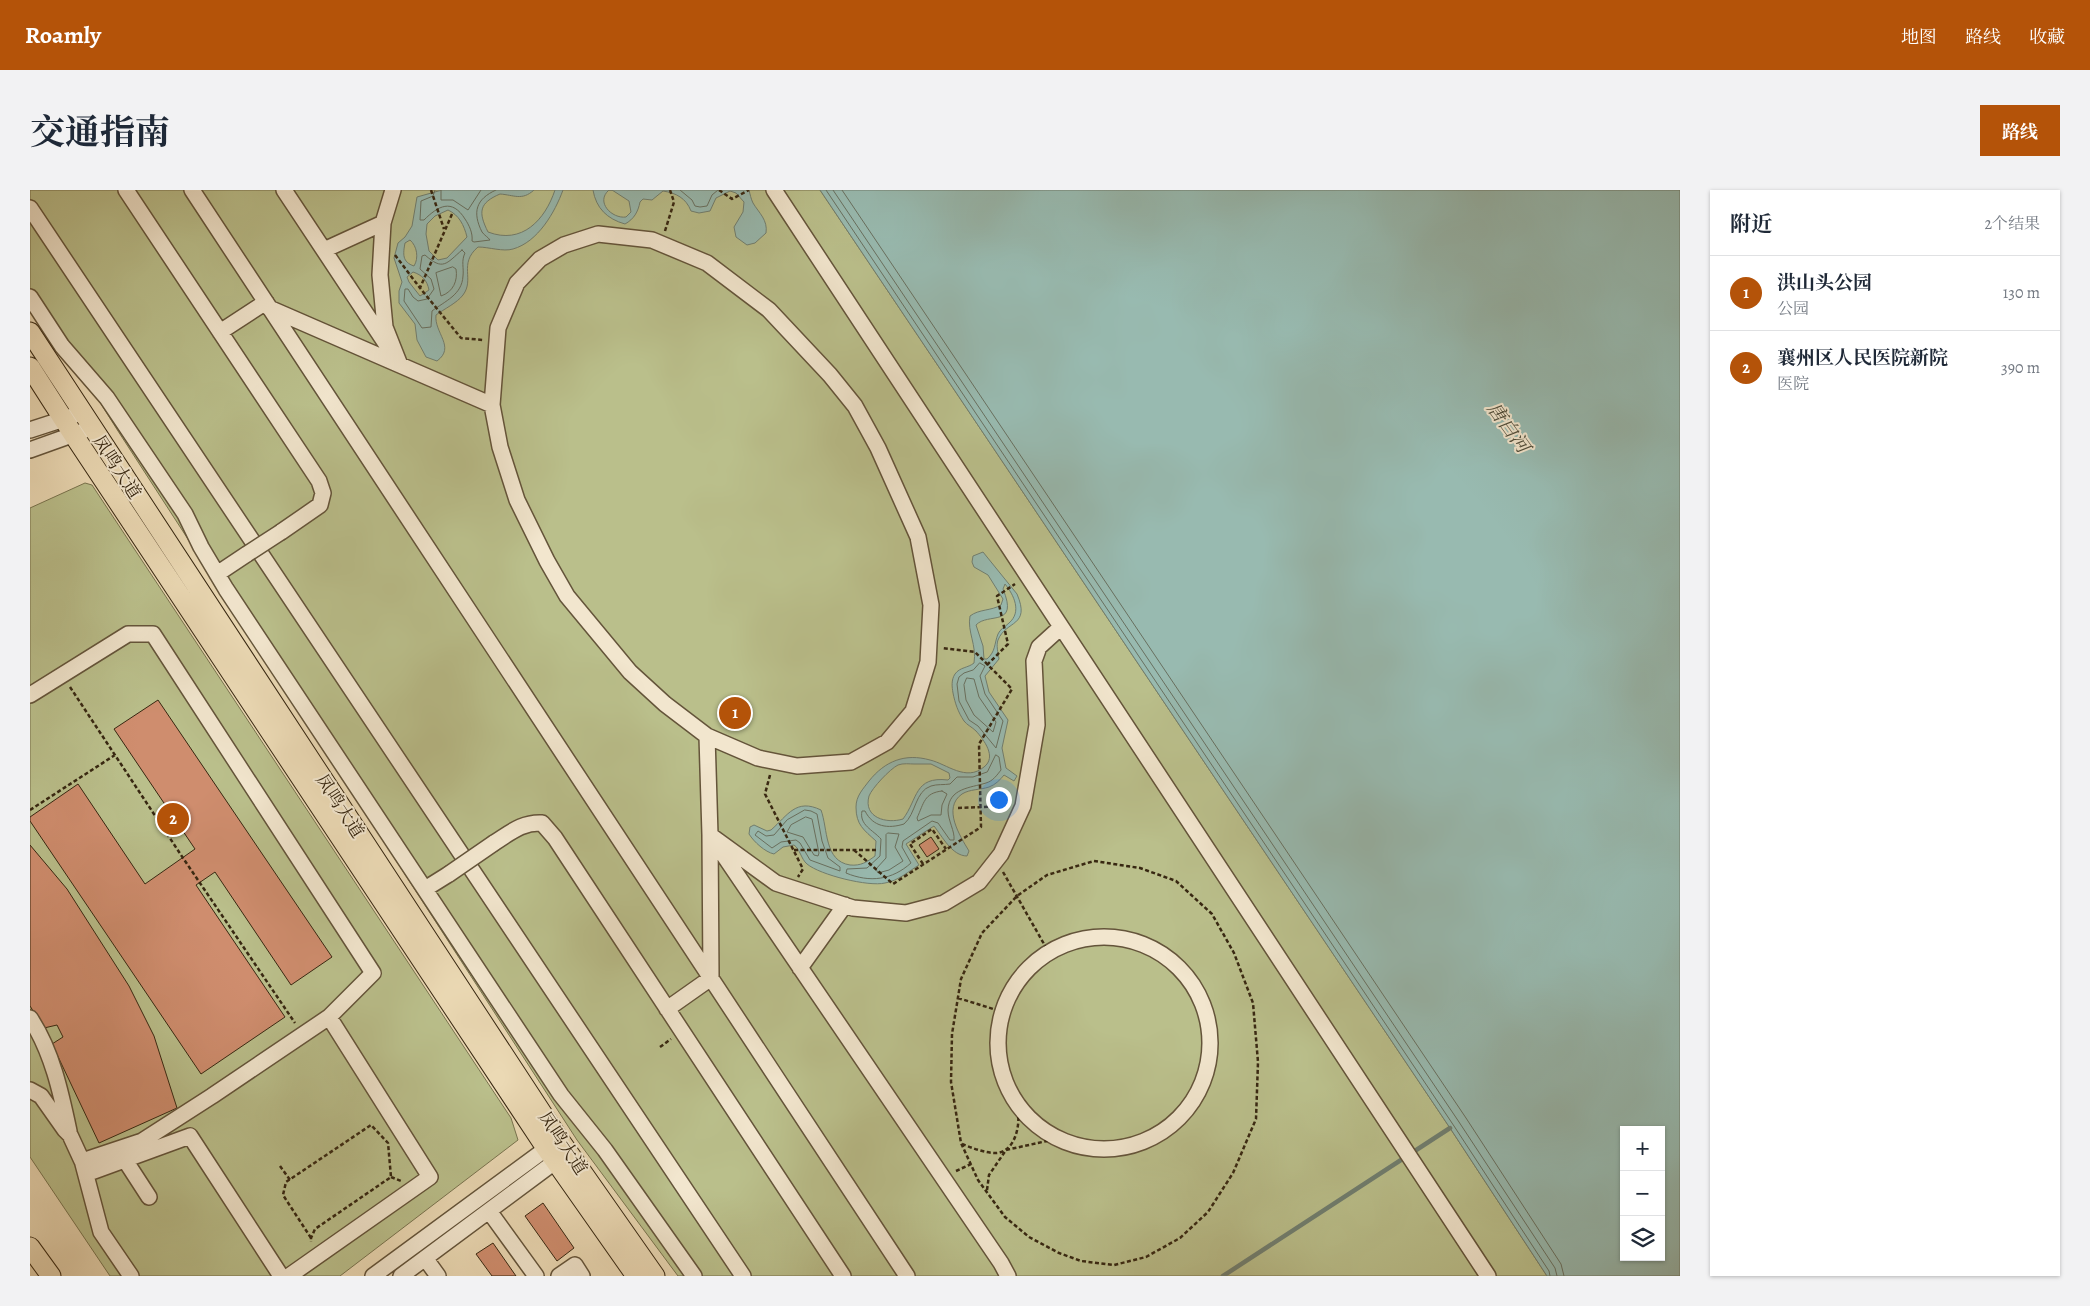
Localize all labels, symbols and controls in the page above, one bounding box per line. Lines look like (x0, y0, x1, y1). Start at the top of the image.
text: Roamly (25, 19, 101, 51)
text: 地图 (1901, 25, 1937, 49)
text: 路线 (1965, 25, 2001, 49)
text: 收藏 (2029, 25, 2065, 49)
button: 路线 (1980, 105, 2060, 156)
text: 交通指南 (30, 108, 170, 156)
text: 附近 (1730, 210, 1772, 238)
text: 2个结果 (1984, 213, 2040, 235)
text: 洪山头公园 (1777, 270, 1872, 296)
text: 1 (1743, 282, 1749, 304)
text: 130 m (2003, 282, 2040, 304)
text: 公园 (1777, 298, 1809, 320)
text: 襄州区人民医院新院 (1777, 345, 1948, 371)
text: 2 (1742, 357, 1750, 379)
text: 390 m (2001, 357, 2040, 379)
text: 医院 (1777, 373, 1809, 395)
water label: 唐白河 (1481, 397, 1537, 461)
street label: 凤鸣大道 (87, 430, 147, 504)
pin: 1 (719, 694, 751, 732)
street label: 凤鸣大道 (310, 769, 370, 843)
your location (986, 787, 1012, 813)
pin: 2 (157, 800, 189, 838)
street label: 凤鸣大道 (533, 1106, 593, 1180)
map controls (1620, 1126, 1665, 1261)
button: + (1620, 1126, 1665, 1171)
button: − (1620, 1171, 1665, 1216)
button: layers (1620, 1216, 1665, 1261)

